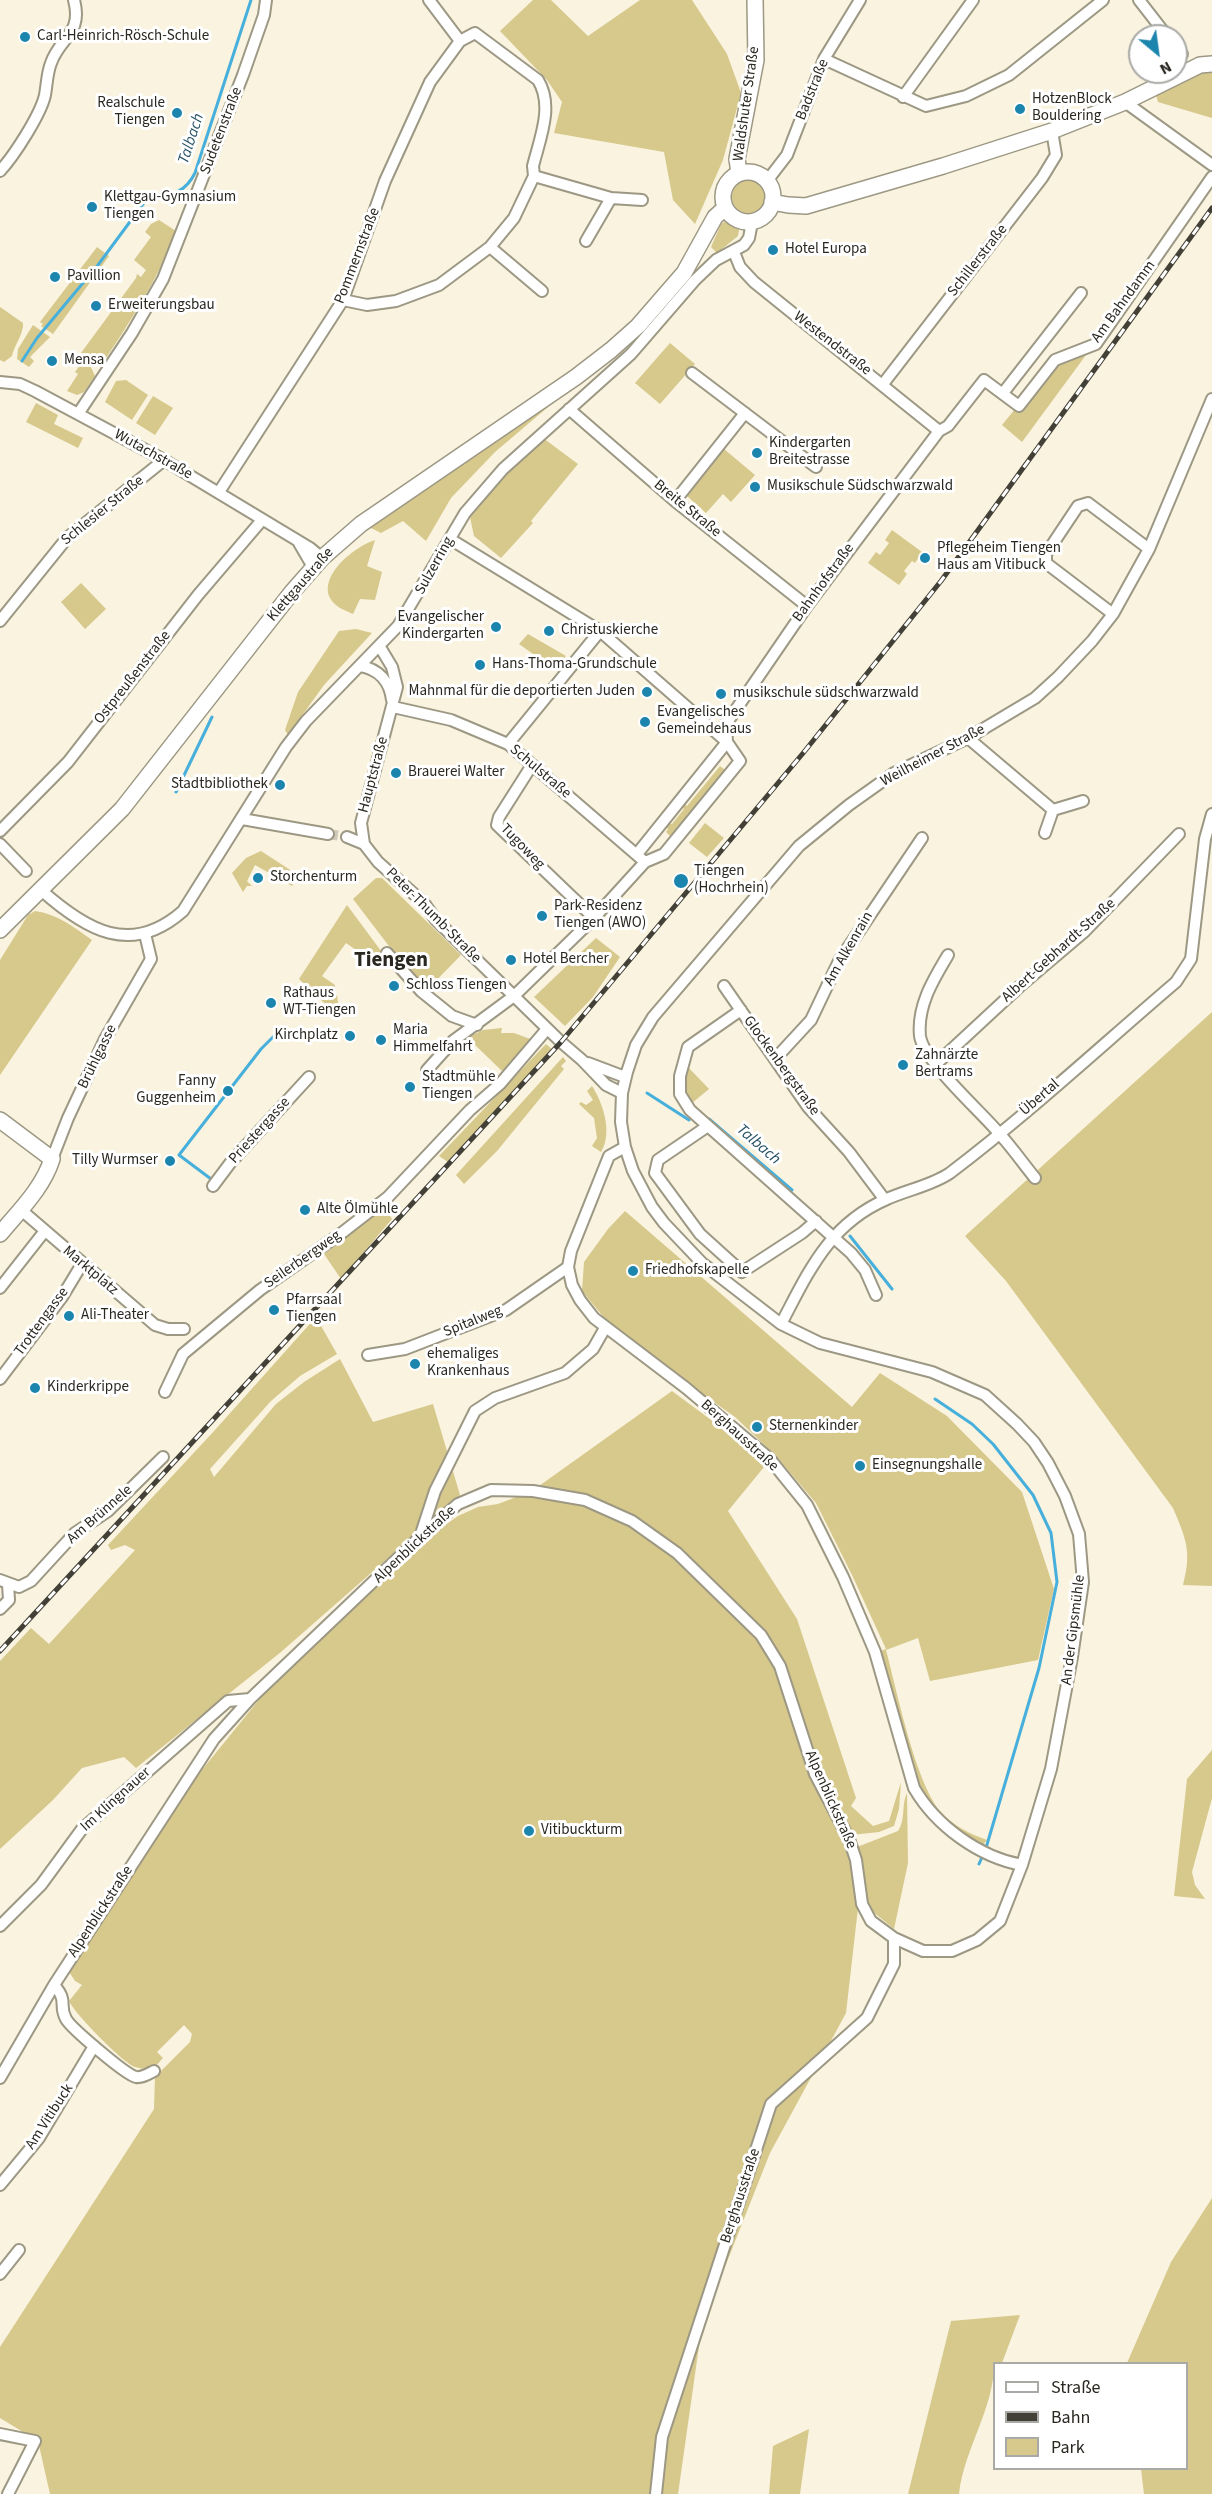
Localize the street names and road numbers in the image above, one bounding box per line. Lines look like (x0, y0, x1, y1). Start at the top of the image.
street label: Waldshuter Straße (730, 46, 764, 162)
street label: Badstraße (793, 57, 833, 123)
street label: Sudetenstraße (197, 85, 247, 177)
street label: Pommernstraße (331, 205, 385, 307)
street label: Schillerstraße (944, 221, 1012, 301)
street label: Am Bahndamm (1088, 257, 1160, 347)
street label: Westendstraße (790, 308, 874, 380)
street label: Wutachstraße (111, 426, 195, 484)
street label: Schlesier Straße (58, 472, 148, 550)
street label: Breite Straße (650, 476, 724, 542)
street label: Sulzerring (412, 534, 458, 598)
street label: Bahnhofstraße (789, 540, 859, 626)
street label: Klettgaustraße (264, 544, 338, 626)
street label: Ostpreußenstraße (91, 628, 175, 728)
street label: Weilheimer Straße (878, 721, 988, 791)
street label: Hauptstraße (355, 735, 393, 815)
street label: Schulstraße (506, 741, 574, 803)
street label: Tugoweg (496, 820, 548, 874)
street label: Peter-Thumb-Straße (382, 865, 484, 967)
street label: Albert-Gebhardt-Straße (998, 895, 1120, 1007)
street label: Am Alkenrain (821, 909, 877, 989)
street label: Glockenbergstraße (739, 1013, 823, 1119)
street label: Brühlgasse (75, 1022, 121, 1092)
street label: Übertal (1016, 1076, 1064, 1120)
street label: Priestergasse (226, 1094, 294, 1168)
street label: Seilerbergweg (261, 1227, 345, 1293)
street label: Marktplatz (59, 1243, 121, 1299)
street label: Trottengasse (11, 1284, 73, 1360)
street label: Spitalweg (441, 1302, 505, 1342)
street label: Berghausstraße (696, 1396, 782, 1476)
street label: Am Brünnele (64, 1482, 136, 1548)
street label: Alpenblickstraße (370, 1502, 460, 1588)
street label: An der Gipsmühle (1058, 1574, 1090, 1686)
street label: Alpenblickstraße (800, 1748, 860, 1852)
street label: Im Klingnauer (77, 1764, 155, 1836)
street label: Alpenblickstraße (65, 1863, 137, 1961)
street label: Am Vitibuck (22, 2081, 78, 2153)
street label: Berghausstraße (717, 2146, 765, 2246)

